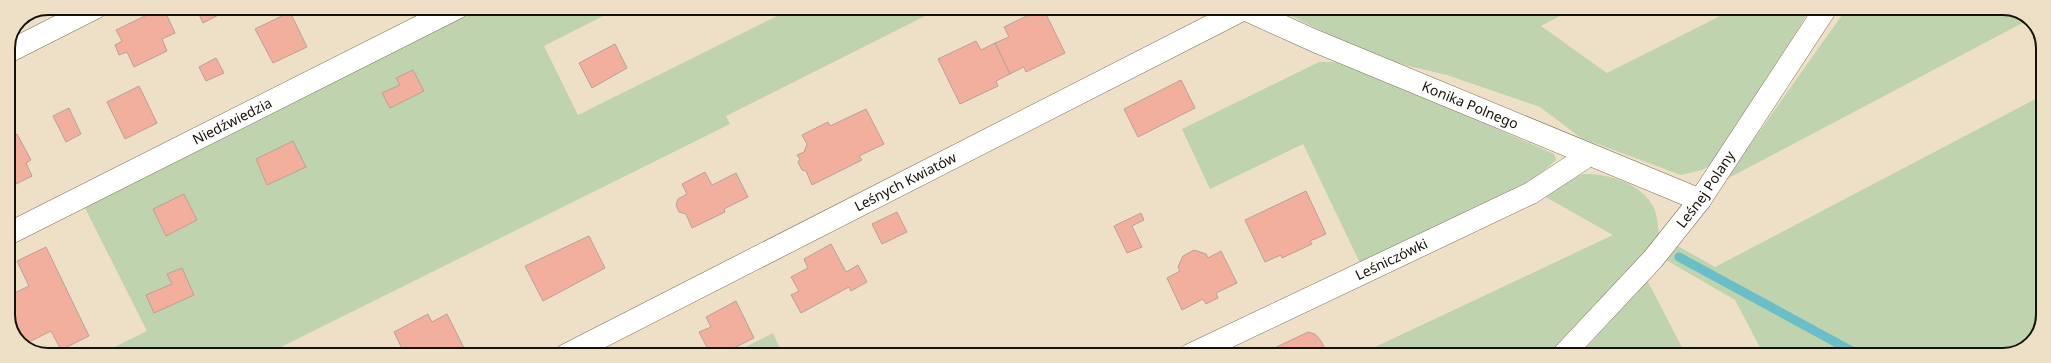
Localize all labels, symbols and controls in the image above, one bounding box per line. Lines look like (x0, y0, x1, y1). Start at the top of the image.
street label: Konika Polnego (1419, 76, 1521, 133)
street label: Niedźwiedzia (189, 93, 275, 149)
street label: Leśnej Polany (1672, 146, 1739, 231)
street label: Leśnych Kwiatów (851, 147, 959, 215)
street label: Leśniczówki (1352, 234, 1430, 284)

